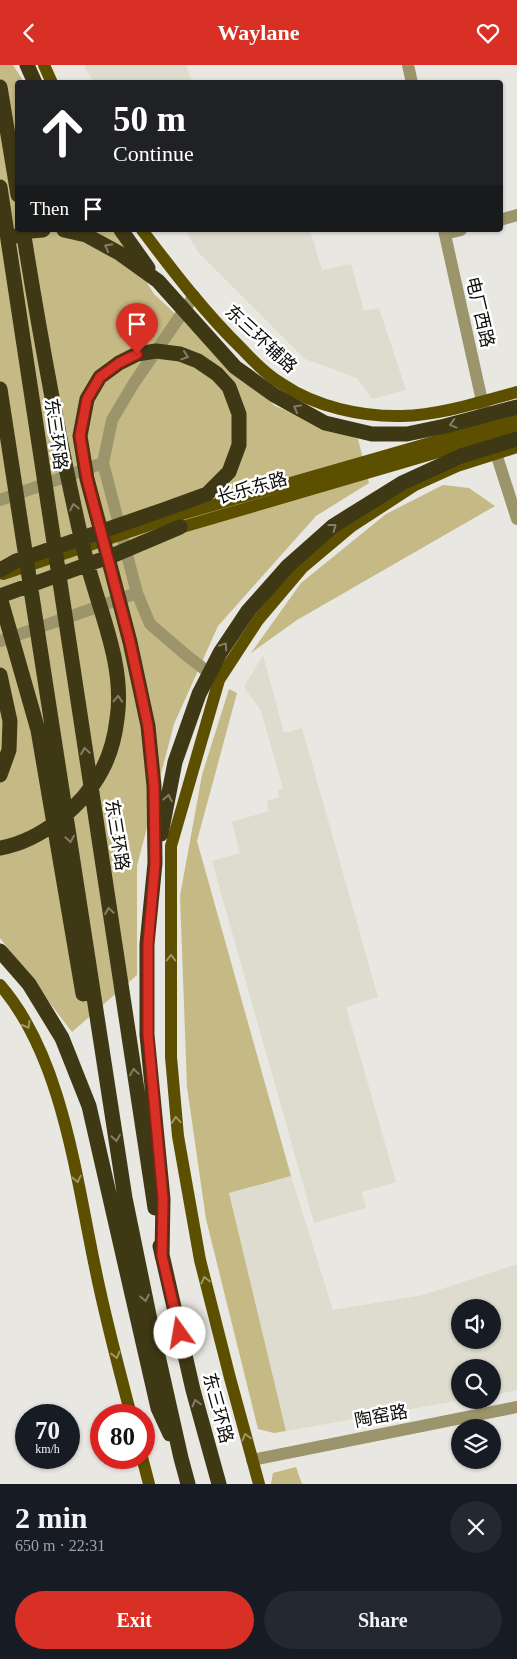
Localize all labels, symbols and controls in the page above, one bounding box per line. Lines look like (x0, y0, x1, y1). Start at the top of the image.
icon: back (15, 19, 43, 47)
icon: heart (474, 19, 502, 47)
text: Waylane (218, 20, 299, 45)
icon: ahead (30, 100, 95, 165)
text: 50 m (113, 100, 186, 139)
text: Continue (113, 141, 194, 166)
icon: arrive (79, 195, 107, 223)
text: Then (30, 198, 69, 219)
one-way arrow (105, 243, 114, 253)
street label: 电厂西路 (462, 275, 498, 349)
street label: 东三环辅路 (221, 301, 301, 377)
pin (116, 303, 158, 354)
icon: arrive (123, 310, 151, 338)
one-way arrow (181, 351, 189, 361)
street label: 东三环路 (41, 397, 71, 471)
one-way arrow (293, 404, 302, 414)
one-way arrow (449, 418, 458, 429)
street label: 长乐东路 (215, 468, 289, 508)
one-way arrow (70, 502, 80, 511)
one-way arrow (327, 524, 336, 532)
one-way arrow (218, 643, 227, 652)
one-way arrow (113, 695, 124, 703)
one-way arrow (80, 746, 91, 754)
one-way arrow (163, 794, 173, 802)
street label: 东三环路 (101, 798, 133, 872)
one-way arrow (64, 834, 74, 843)
one-way arrow (105, 907, 115, 916)
one-way arrow (166, 954, 176, 962)
one-way arrow (20, 1020, 30, 1029)
one-way arrow (129, 1068, 139, 1076)
one-way arrow (171, 1116, 182, 1124)
one-way arrow (110, 1133, 120, 1142)
one-way arrow (71, 1174, 82, 1183)
one-way arrow (200, 1275, 211, 1284)
one-way arrow (139, 1293, 150, 1302)
map controls (451, 1299, 501, 1469)
button: sound (451, 1299, 501, 1349)
position arrow (153, 1306, 205, 1358)
one-way arrow (110, 1350, 121, 1359)
button: search (451, 1359, 501, 1409)
street label: 东三环路 (199, 1371, 237, 1445)
one-way arrow (192, 1400, 202, 1408)
street label: 陶窑路 (353, 1401, 409, 1431)
speed limit sign: 80 (90, 1404, 155, 1469)
text: 70 (35, 1417, 60, 1444)
button: layers (451, 1419, 501, 1469)
one-way arrow (241, 1433, 252, 1442)
text: km/h (35, 1442, 60, 1456)
text: 2 min (15, 1501, 88, 1534)
button: close (450, 1501, 502, 1553)
text: 650 m · 22:31 (15, 1537, 105, 1554)
button: Exit (15, 1591, 254, 1649)
button: Share (264, 1591, 502, 1649)

